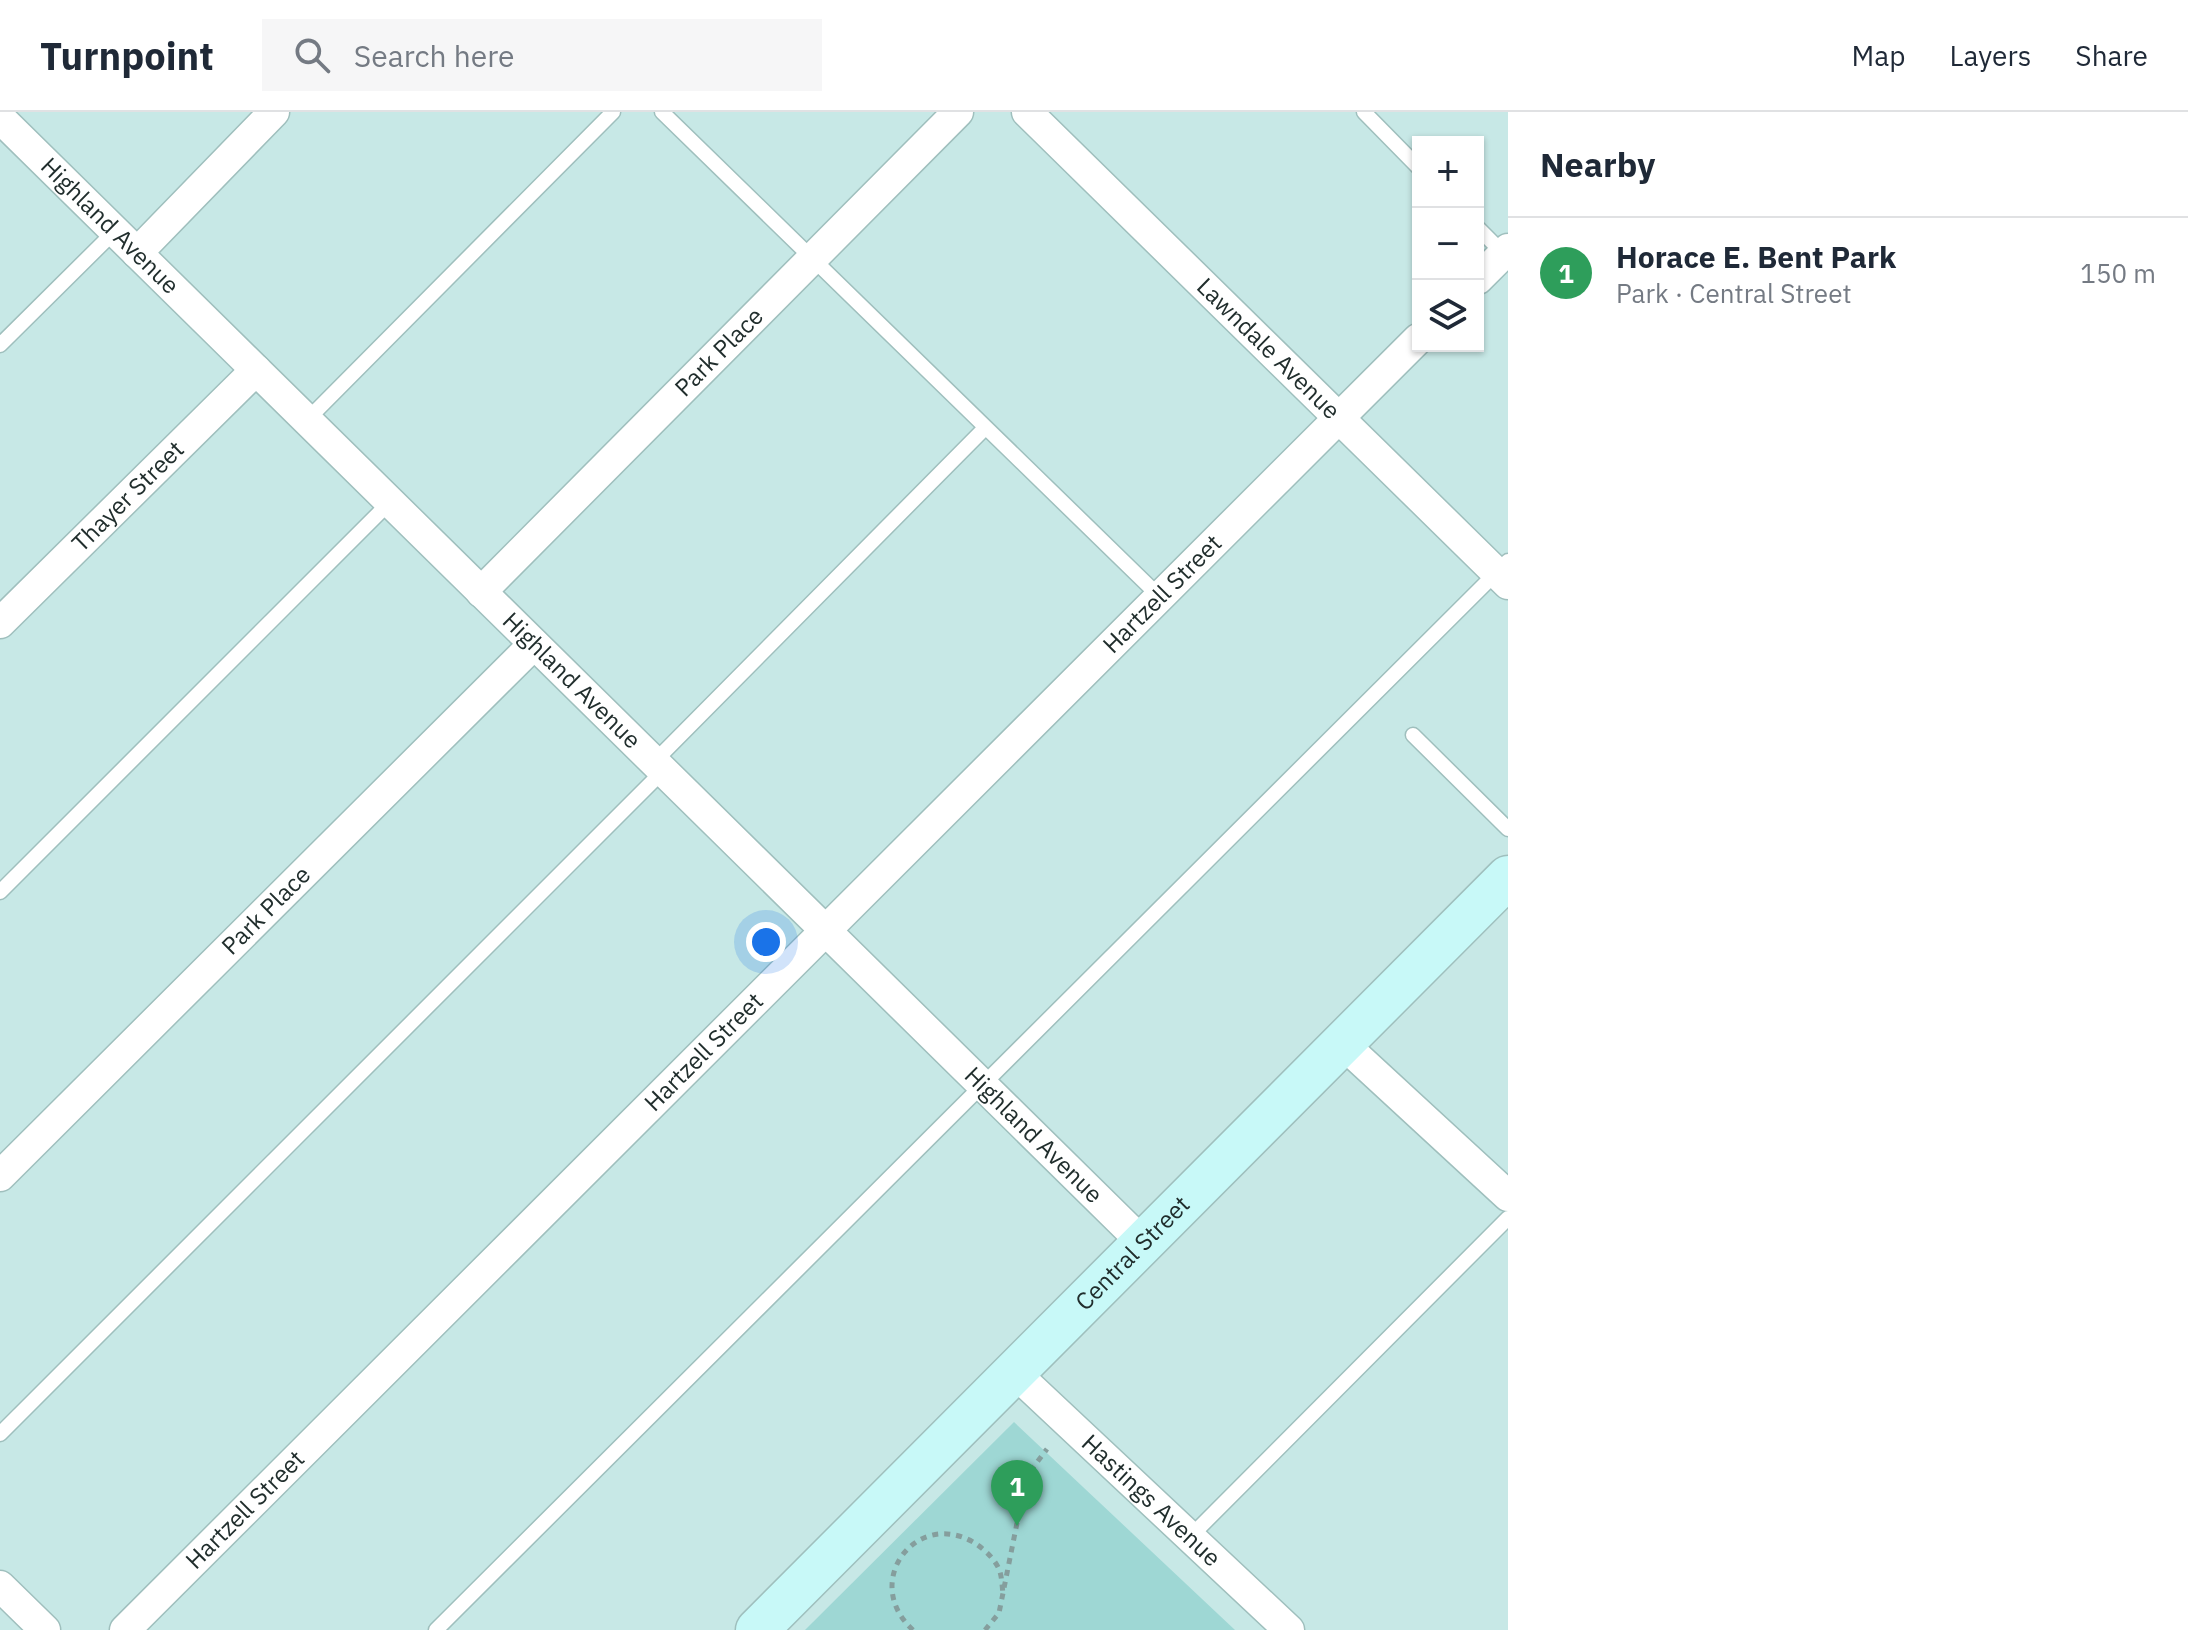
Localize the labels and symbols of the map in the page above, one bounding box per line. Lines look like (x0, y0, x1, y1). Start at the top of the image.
street label: Highland Avenue (34, 150, 187, 301)
street label: Lawndale Avenue (1190, 270, 1348, 426)
street label: Park Place (667, 300, 770, 403)
street label: Thayer Street (64, 433, 190, 558)
street label: Hartzell Street (1095, 527, 1228, 660)
street label: Highland Avenue (496, 605, 648, 755)
street label: Park Place (214, 859, 317, 961)
your location (746, 922, 786, 962)
street label: Hartzell Street (637, 985, 770, 1118)
street label: Highland Avenue (958, 1059, 1110, 1210)
street label: Central Street (1068, 1188, 1196, 1317)
street label: Hastings Avenue (1075, 1427, 1228, 1573)
street label: Hartzell Street (178, 1443, 311, 1576)
pin: 1 (991, 1460, 1043, 1526)

